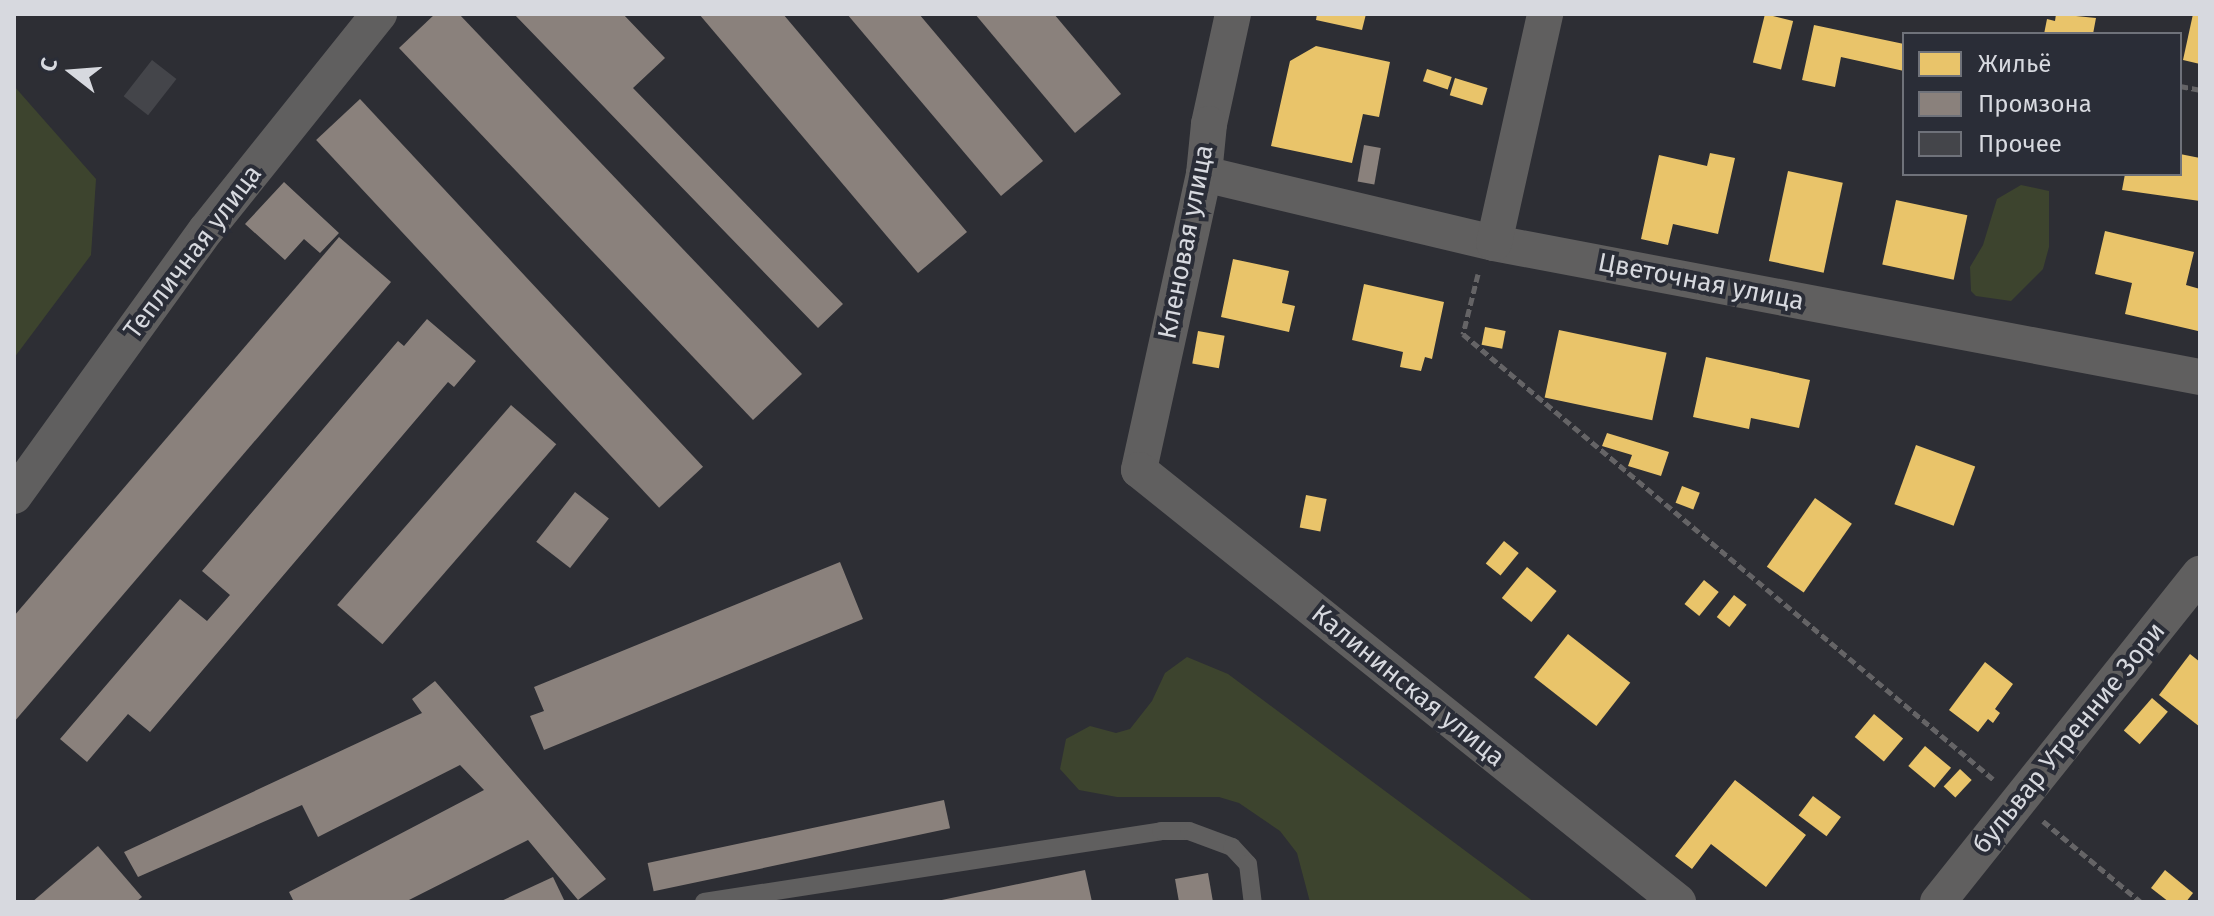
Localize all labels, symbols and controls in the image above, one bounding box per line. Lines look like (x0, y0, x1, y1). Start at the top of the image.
north arrow (32, 32, 112, 112)
legend (1902, 32, 2182, 176)
text: Жильё (1978, 50, 2051, 78)
text: С (34, 55, 63, 75)
text: Промзона (1978, 90, 2092, 118)
text: Прочее (1978, 130, 2062, 158)
street label: Кленовая улица (1152, 142, 1220, 342)
street label: Тепличная улица (117, 159, 269, 345)
street label: Цветочная улица (1595, 247, 1807, 317)
street label: Калининская улица (1305, 598, 1511, 774)
street label: бульвар Утренние Зори (1966, 616, 2172, 860)

